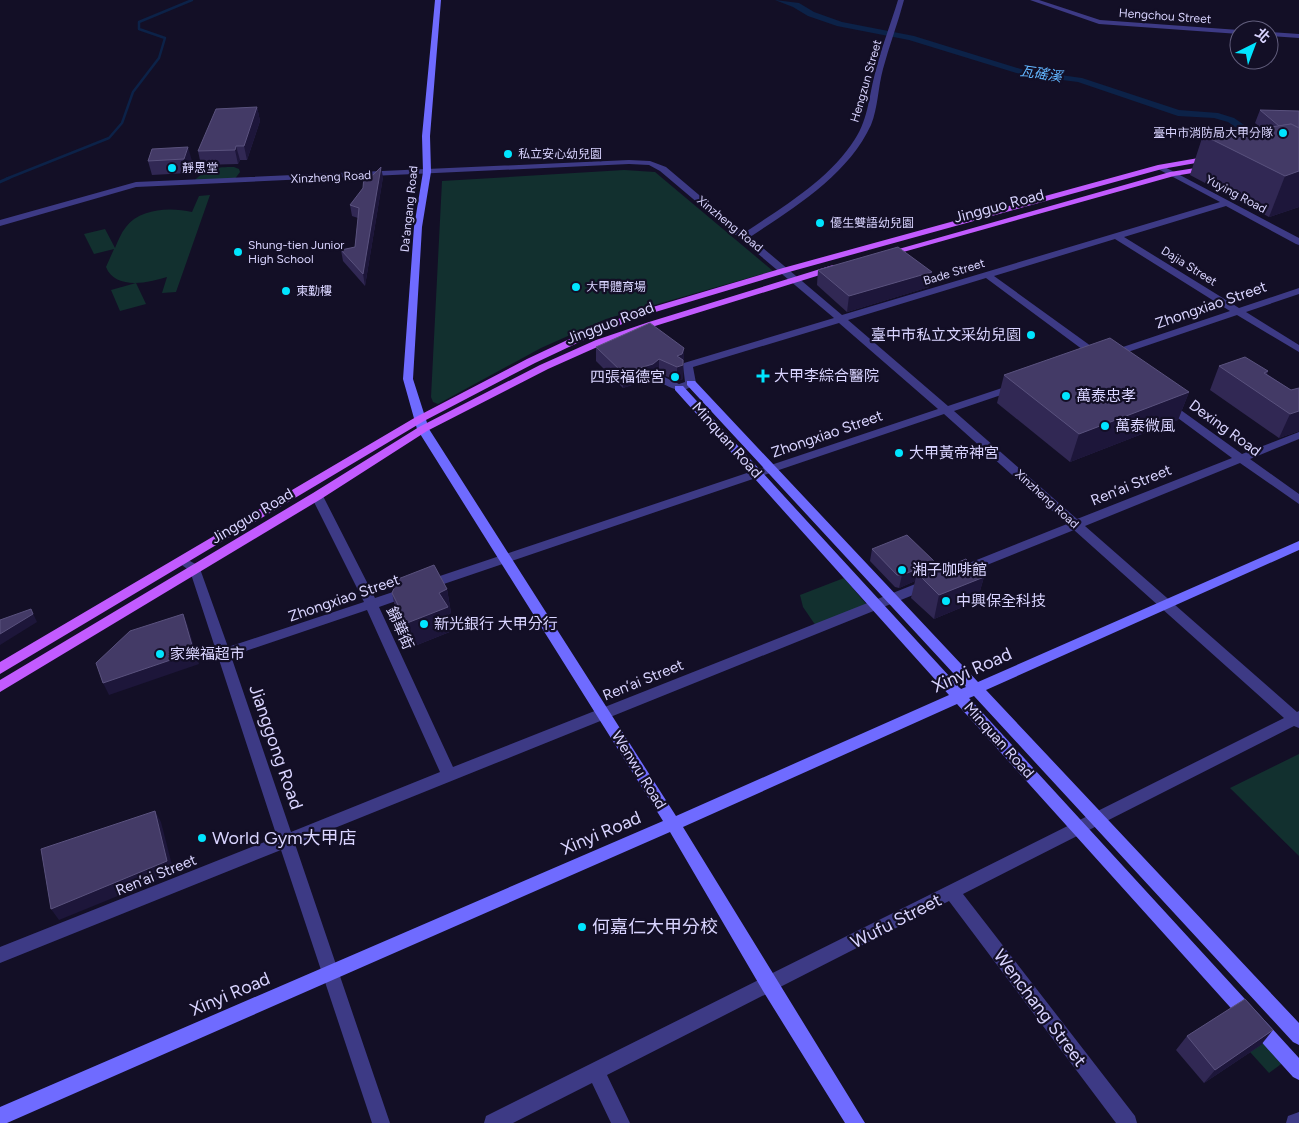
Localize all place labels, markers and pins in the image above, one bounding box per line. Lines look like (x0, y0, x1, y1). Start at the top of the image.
place label: 臺中市消防局大甲分隊 (1153, 126, 1273, 140)
marker: 臺中市消防局大甲分隊 (1277, 127, 1289, 139)
place label: 私立安心幼兒園 (518, 147, 602, 161)
marker: 私立安心幼兒園 (502, 148, 514, 160)
place label: 靜思堂 (182, 161, 218, 175)
marker: 靜思堂 (166, 162, 178, 174)
place label: 優生雙語幼兒園 (830, 216, 914, 230)
marker: 優生雙語幼兒園 (814, 217, 826, 229)
place label: Shung-tien Junior High School (248, 238, 344, 266)
marker: Shung-tien Junior High School (232, 246, 244, 258)
place label: 大甲體育場 (586, 280, 646, 294)
marker: 大甲體育場 (570, 281, 582, 293)
place label: 東勤樓 (296, 284, 332, 298)
marker: 東勤樓 (280, 285, 292, 297)
place label: 臺中市私立文采幼兒園 (871, 326, 1021, 344)
marker: 臺中市私立文采幼兒園 (1025, 329, 1037, 341)
place label: 大甲李綜合醫院 (774, 367, 879, 385)
place label: 四張福德宮 (590, 368, 665, 386)
marker: 大甲李綜合醫院 (756, 369, 770, 383)
marker: 四張福德宮 (669, 371, 681, 383)
place label: 萬泰忠孝 (1076, 387, 1136, 405)
marker: 萬泰忠孝 (1060, 390, 1072, 402)
place label: 萬泰微風 (1115, 417, 1175, 435)
marker: 萬泰微風 (1099, 420, 1111, 432)
place label: 大甲黃帝神宮 (909, 444, 999, 462)
marker: 大甲黃帝神宮 (893, 447, 905, 459)
place label: 湘子咖啡館 (912, 561, 987, 579)
marker: 湘子咖啡館 (896, 564, 908, 576)
place label: 中興保全科技 (956, 592, 1046, 610)
marker: 中興保全科技 (940, 595, 952, 607)
place label: 新光銀行 大甲分行 (434, 615, 558, 633)
marker: 新光銀行 大甲分行 (418, 618, 430, 630)
place label: 家樂福超市 (170, 645, 245, 663)
marker: 家樂福超市 (154, 648, 166, 660)
place label: World Gym大甲店 (212, 827, 357, 849)
marker: World Gym大甲店 (196, 832, 208, 844)
place label: 何嘉仁大甲分校 (592, 916, 718, 938)
marker: 何嘉仁大甲分校 (576, 921, 588, 933)

